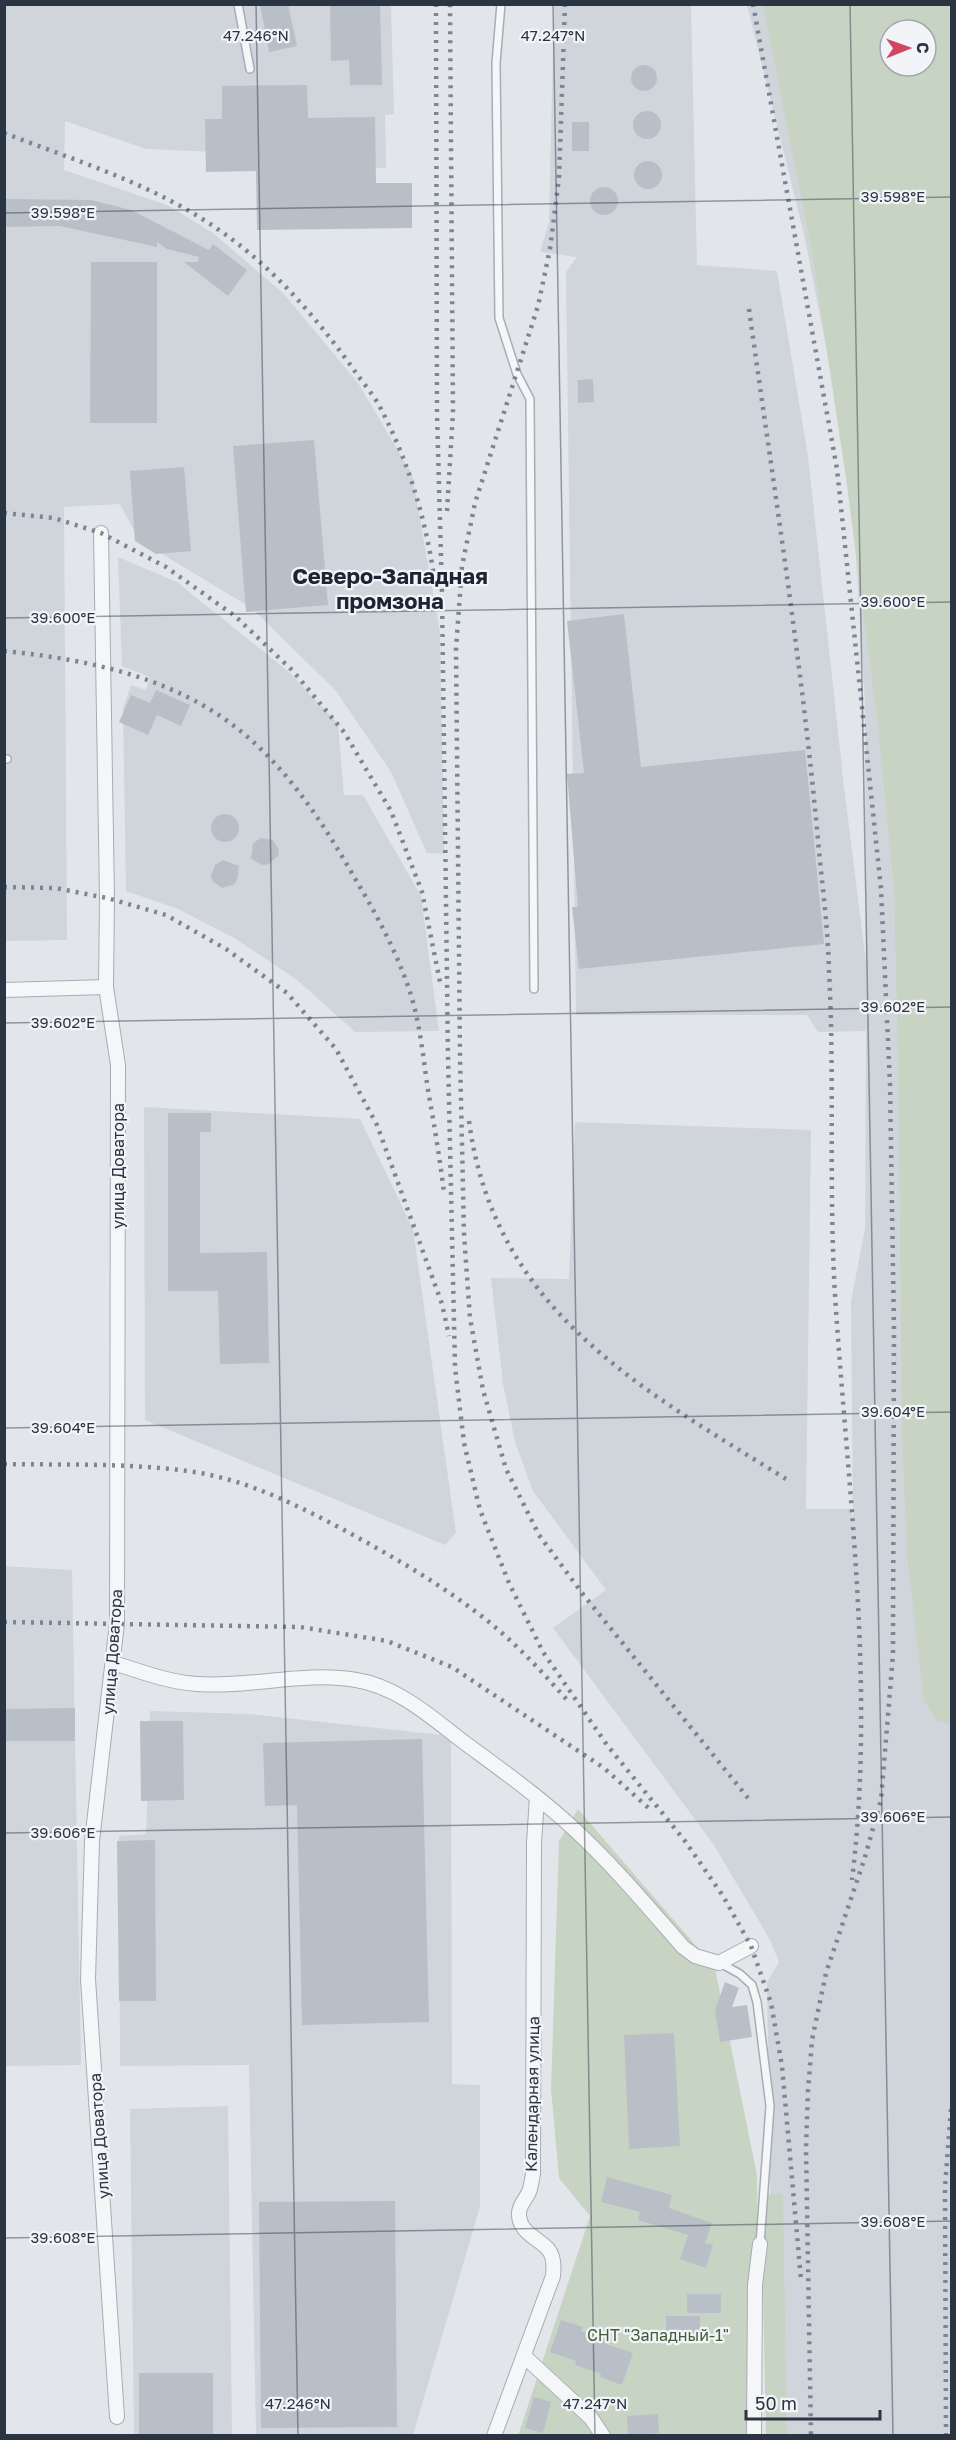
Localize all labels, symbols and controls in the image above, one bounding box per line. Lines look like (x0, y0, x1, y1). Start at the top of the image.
north arrow (878, 18, 938, 78)
text: 47.246°N (223, 26, 289, 44)
text: 47.247°N (521, 26, 585, 44)
text: С (913, 42, 933, 54)
text: 39.598°E (861, 187, 925, 205)
text: 39.598°E (31, 203, 95, 221)
district label: Северо-Западная промзона (292, 562, 488, 614)
text: 39.600°E (860, 592, 926, 610)
text: 39.600°E (30, 608, 96, 626)
text: 39.602°E (861, 997, 925, 1015)
text: 39.602°E (31, 1013, 95, 1031)
street label: улица Доватора (108, 1103, 128, 1229)
text: 39.604°E (861, 1402, 925, 1420)
text: 39.604°E (31, 1418, 95, 1436)
street label: улица Доватора (98, 1588, 126, 1716)
text: 39.606°E (861, 1807, 925, 1825)
text: 39.606°E (31, 1823, 95, 1841)
street label: Календарная улица (521, 2016, 543, 2172)
street label: улица Доватора (85, 2072, 113, 2200)
text: 39.608°E (861, 2212, 925, 2230)
text: 39.608°E (31, 2228, 95, 2246)
park label: СНТ "Западный-1" (587, 2325, 729, 2345)
scale bar (746, 2383, 880, 2421)
text: 50 m (755, 2392, 797, 2414)
text: 47.246°N (265, 2394, 331, 2412)
text: 47.247°N (563, 2394, 627, 2412)

